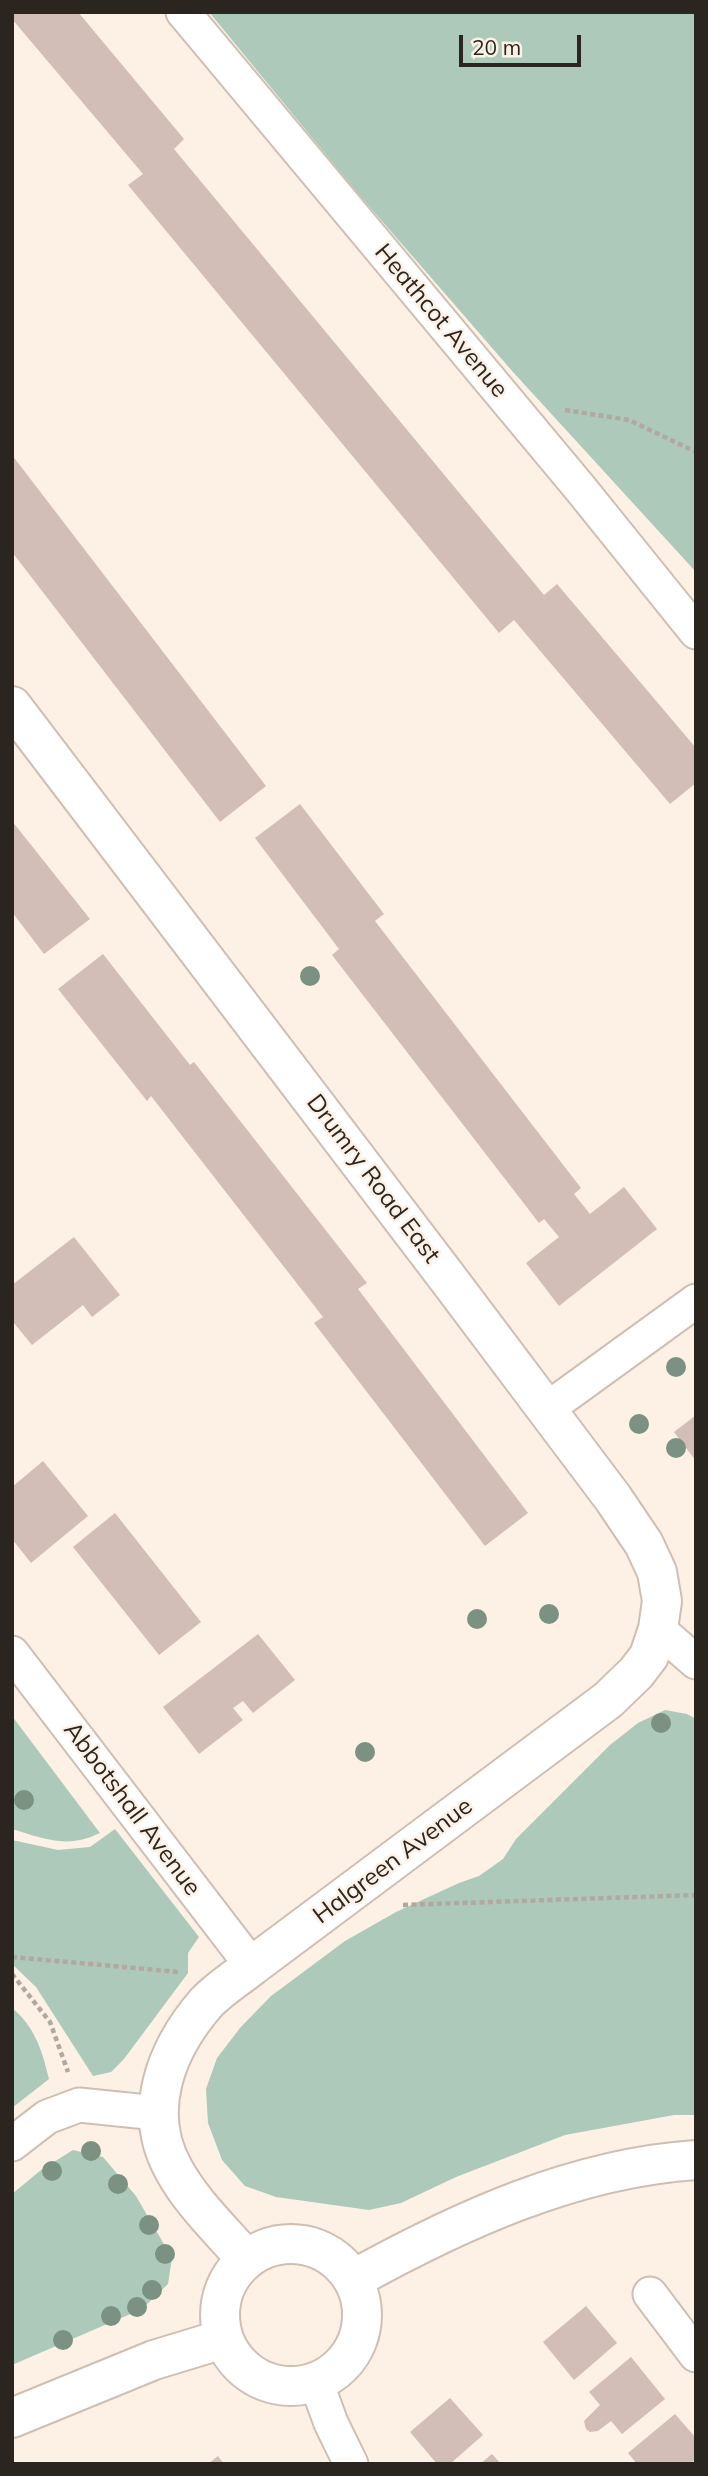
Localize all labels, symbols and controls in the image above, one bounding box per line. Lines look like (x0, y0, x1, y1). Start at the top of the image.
scale bar (463, 21, 586, 65)
text: 20 m (472, 34, 521, 60)
street label: Heathcot Avenue (368, 238, 514, 404)
street label: Drumry Road East (300, 1089, 446, 1269)
street label: Abbotshall Avenue (57, 1716, 207, 1902)
street label: Halgreen Avenue (308, 1792, 478, 1930)

